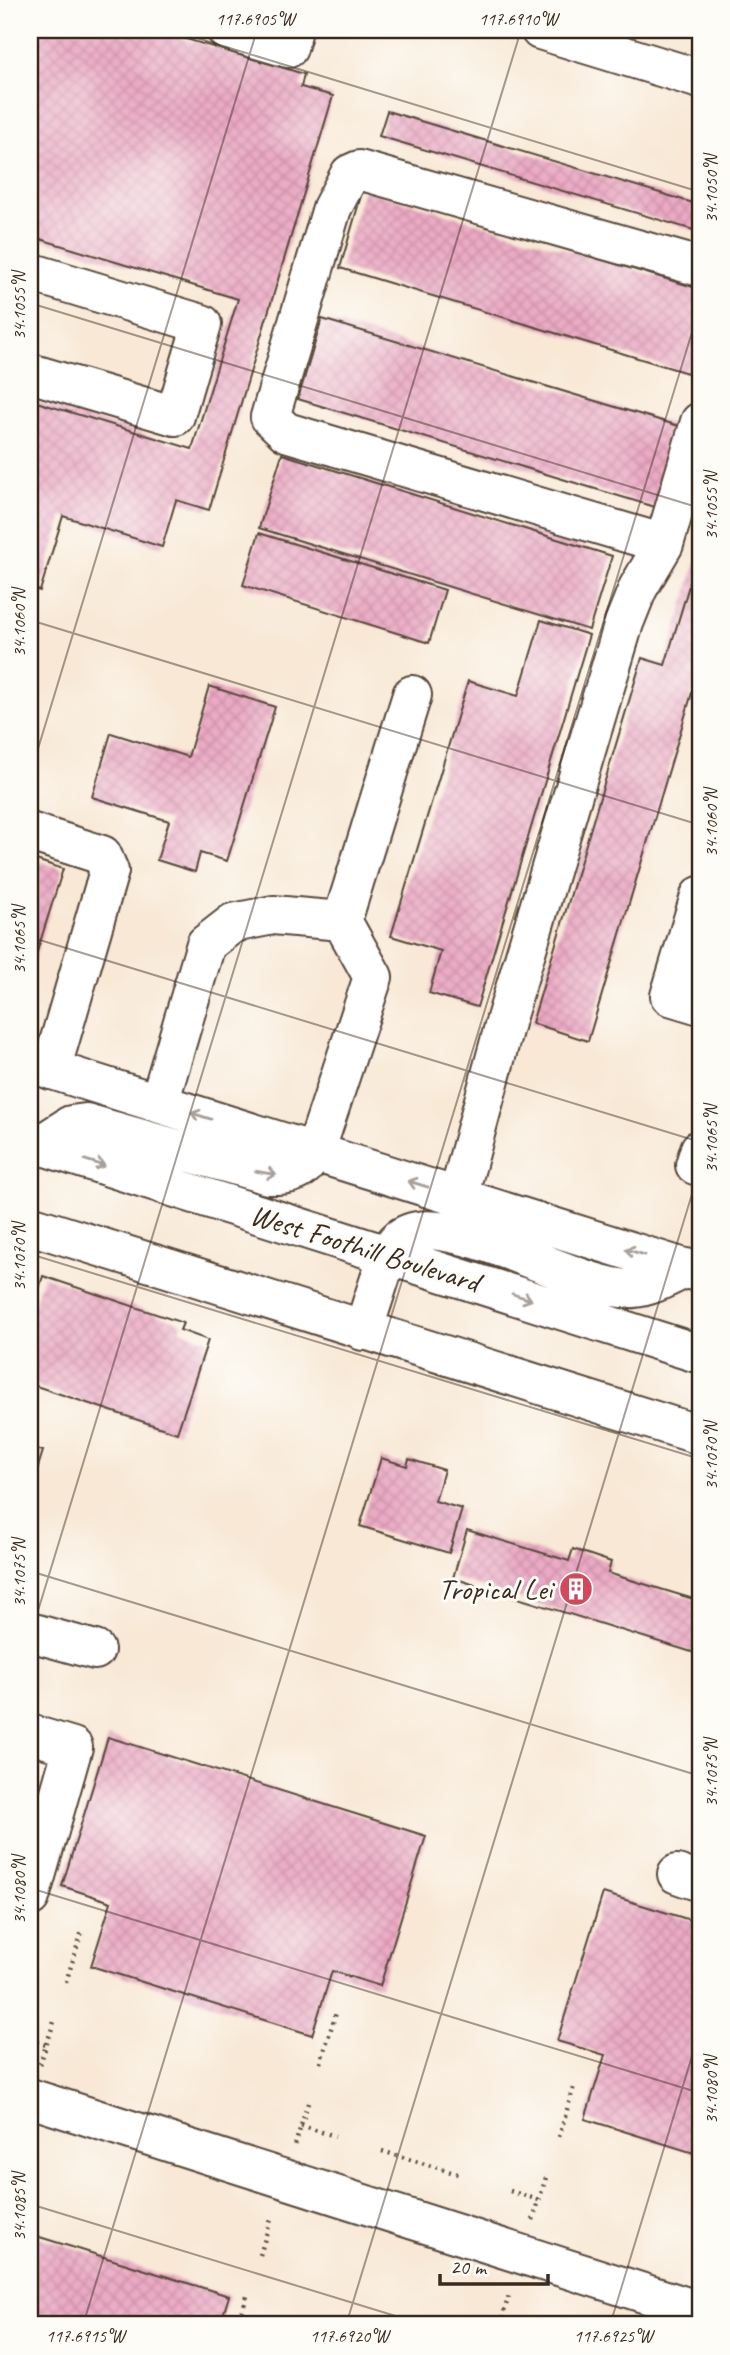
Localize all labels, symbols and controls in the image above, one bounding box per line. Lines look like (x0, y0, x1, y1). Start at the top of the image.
text: 117.6905°W (216, 8, 297, 30)
text: 117.6910°W (479, 8, 560, 30)
text: 34.1050°N (700, 152, 722, 223)
text: 34.1055°N (8, 269, 30, 340)
text: 34.1055°N (700, 469, 722, 540)
text: 34.1060°N (8, 586, 30, 657)
text: 34.1060°N (700, 786, 722, 857)
text: 34.1065°N (8, 903, 30, 974)
text: 34.1065°N (700, 1102, 722, 1173)
one-way arrow (190, 1109, 212, 1122)
one-way arrow (84, 1157, 106, 1170)
one-way arrow (254, 1167, 277, 1180)
one-way arrow (407, 1177, 429, 1190)
street label: West Foothill Boulevard (246, 1195, 488, 1302)
text: 34.1070°N (8, 1220, 30, 1291)
one-way arrow (624, 1245, 646, 1258)
one-way arrow (511, 1292, 533, 1304)
text: 34.1070°N (700, 1419, 722, 1490)
text: 34.1075°N (8, 1536, 30, 1607)
place label: Tropical Lei (438, 1570, 555, 1608)
building icon: Tropical Lei (557, 1570, 595, 1608)
text: 34.1075°N (700, 1736, 722, 1807)
text: 34.1080°N (8, 1853, 30, 1924)
text: 34.1080°N (700, 2053, 722, 2124)
text: 34.1085°N (8, 2170, 30, 2241)
scale bar (440, 2243, 548, 2287)
text: 20 m (450, 2254, 488, 2280)
text: 117.6915°W (46, 2325, 127, 2347)
text: 117.6920°W (310, 2325, 391, 2347)
text: 117.6925°W (574, 2325, 655, 2347)

